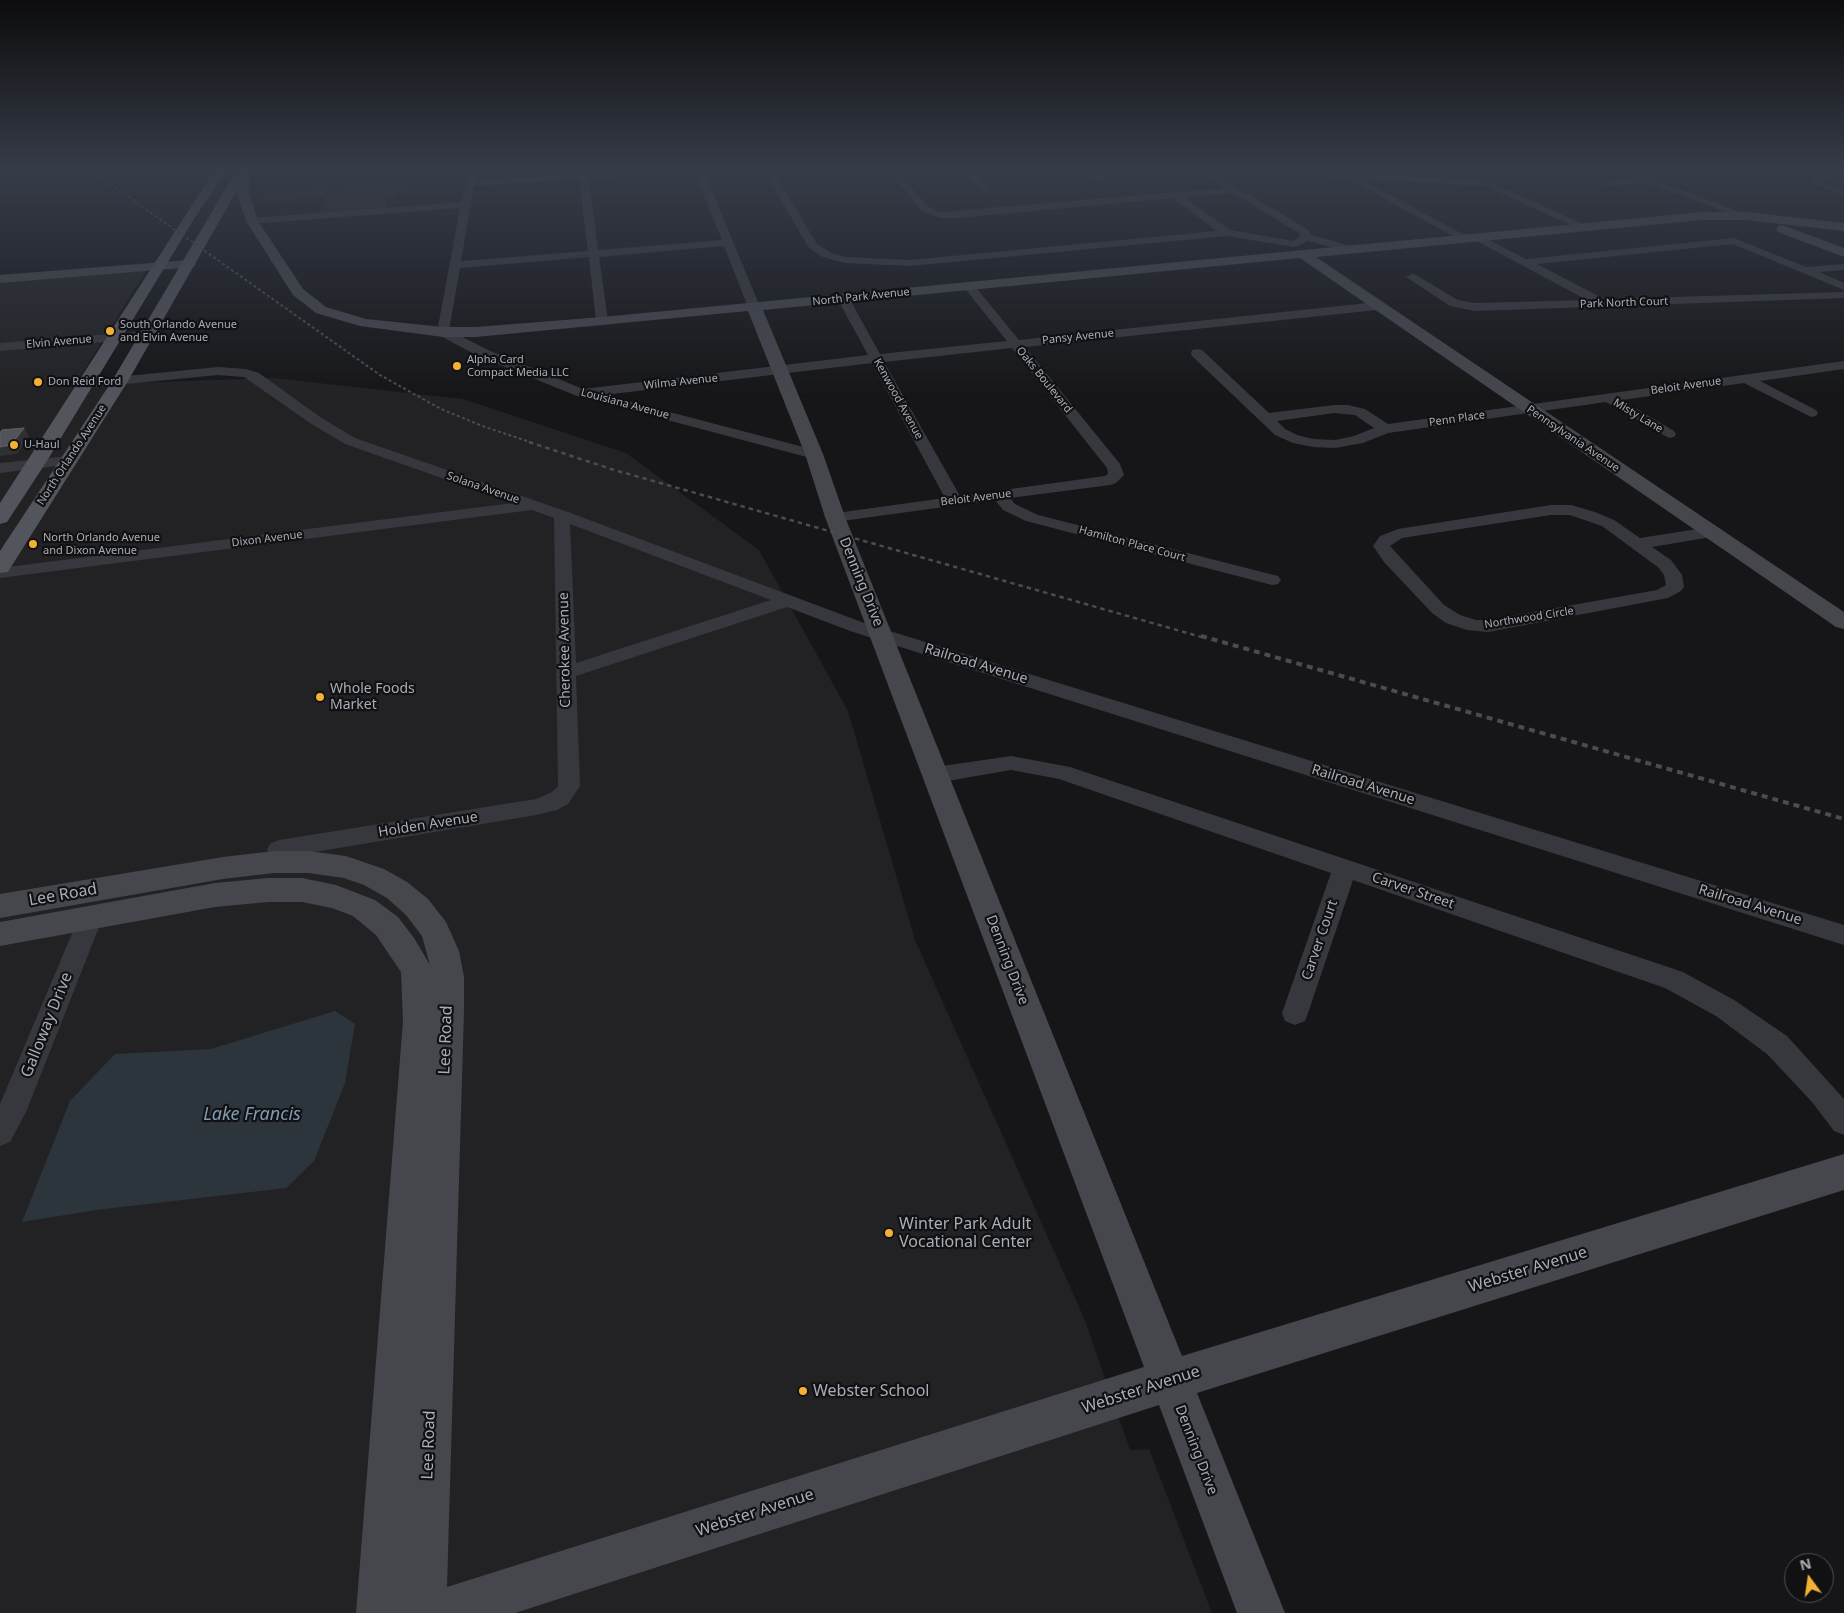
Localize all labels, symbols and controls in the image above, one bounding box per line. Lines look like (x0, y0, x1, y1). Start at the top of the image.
street label: North Park Avenue (812, 285, 910, 309)
street label: Park North Court (1580, 295, 1668, 311)
place label: South Orlando Avenue and Elvin Avenue (120, 318, 237, 344)
marker: South Orlando Avenue and Elvin Avenue (104, 325, 116, 337)
street label: Pansy Avenue (1042, 327, 1114, 347)
street label: Elvin Avenue (26, 333, 92, 351)
street label: Oaks Boulevard (1013, 344, 1075, 416)
place label: Alpha Card Compact Media LLC (467, 353, 569, 379)
street label: Kenwood Avenue (870, 356, 926, 442)
marker: Alpha Card Compact Media LLC (451, 360, 463, 372)
street label: Wilma Avenue (644, 372, 718, 392)
place label: Don Reid Ford (48, 375, 121, 389)
street label: Beloit Avenue (1650, 375, 1722, 397)
marker: Don Reid Ford (32, 376, 44, 388)
street label: Louisiana Avenue (579, 386, 671, 422)
street label: Misty Lane (1611, 396, 1665, 436)
street label: North Orlando Avenue (35, 402, 109, 508)
street label: Pennsylvania Avenue (1524, 403, 1622, 475)
street label: Penn Place (1428, 409, 1486, 429)
place label: U-Haul (24, 438, 60, 452)
marker: U-Haul (8, 439, 20, 451)
street label: Solana Avenue (445, 469, 521, 507)
street label: Beloit Avenue (940, 487, 1012, 509)
street label: Hamilton Place Court (1077, 523, 1187, 565)
street label: Dixon Avenue (231, 528, 303, 550)
place label: North Orlando Avenue and Dixon Avenue (43, 531, 160, 557)
street label: Denning Drive (836, 535, 886, 629)
marker: North Orlando Avenue and Dixon Avenue (27, 538, 39, 550)
street label: Cherokee Avenue (556, 592, 574, 708)
street label: Northwood Circle (1483, 604, 1575, 632)
street label: Railroad Avenue (922, 640, 1030, 688)
place label: Whole Foods Market (330, 681, 415, 714)
marker: Whole Foods Market (314, 691, 326, 703)
street label: Railroad Avenue (1309, 761, 1417, 809)
street label: Holden Avenue (377, 809, 479, 841)
street label: Carver Street (1370, 869, 1456, 913)
street label: Lee Road (27, 880, 99, 910)
street label: Railroad Avenue (1696, 881, 1804, 929)
street label: Carver Court (1298, 898, 1342, 982)
street label: Denning Drive (982, 913, 1032, 1007)
street label: Galloway Drive (17, 970, 77, 1080)
street label: Lee Road (435, 1005, 457, 1075)
water label: Lake Francis (203, 1104, 301, 1126)
place label: Winter Park Adult Vocational Center (899, 1214, 1032, 1252)
marker: Winter Park Adult Vocational Center (883, 1227, 895, 1239)
street label: Webster Avenue (1466, 1243, 1590, 1297)
street label: Webster Avenue (1080, 1362, 1202, 1418)
place label: Webster School (813, 1381, 929, 1401)
marker: Webster School (797, 1385, 809, 1397)
street label: Denning Drive (1171, 1403, 1221, 1497)
street label: Lee Road (418, 1410, 440, 1480)
street label: Webster Avenue (694, 1485, 816, 1541)
north arrow (1784, 1553, 1834, 1603)
text: N (1798, 1553, 1813, 1575)

